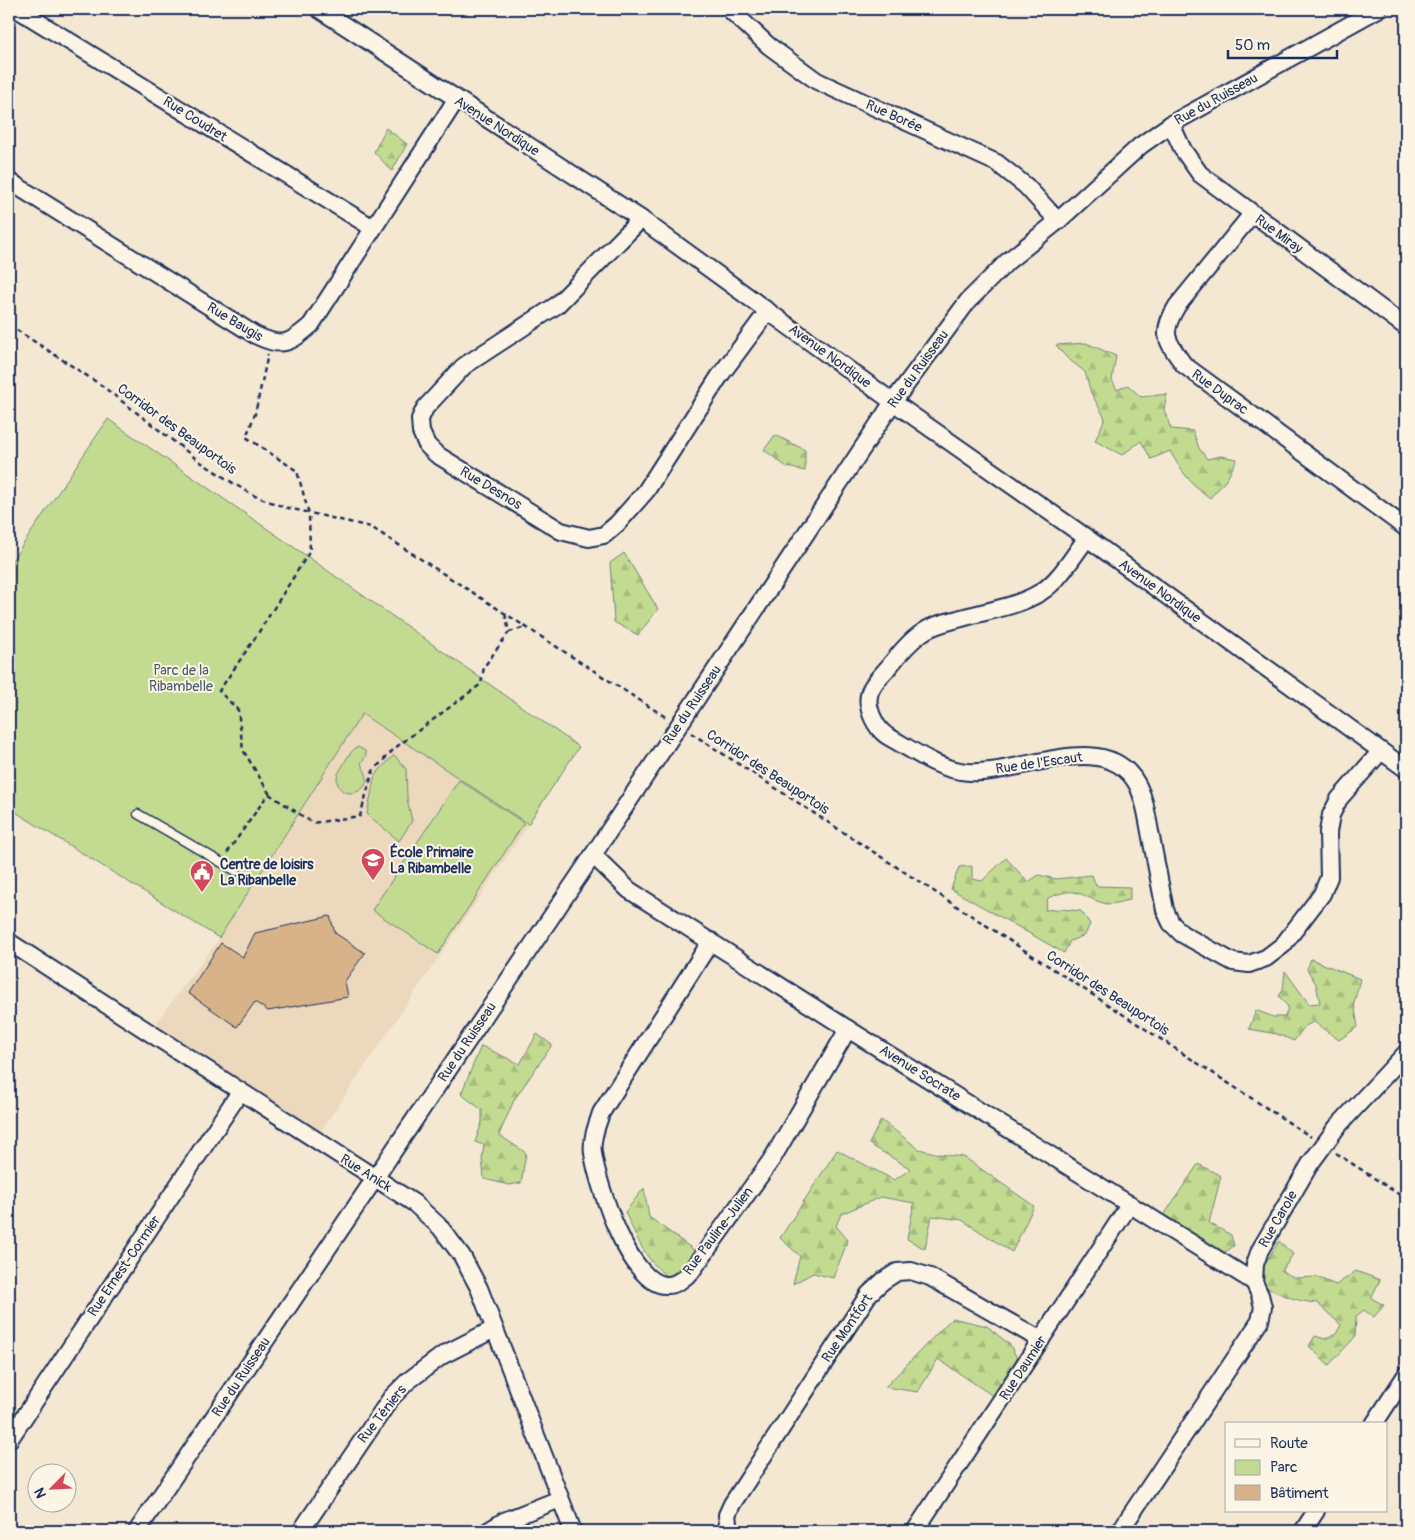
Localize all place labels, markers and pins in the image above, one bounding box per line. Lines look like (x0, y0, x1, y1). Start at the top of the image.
place label: École Primaire La Ribambelle (390, 843, 474, 877)
school or university icon: École Primaire La Ribambelle (360, 847, 386, 881)
place label: Centre de loisirs La Ribanbelle (220, 856, 314, 889)
public building icon: Centre de loisirs La Ribanbelle (189, 859, 215, 893)

